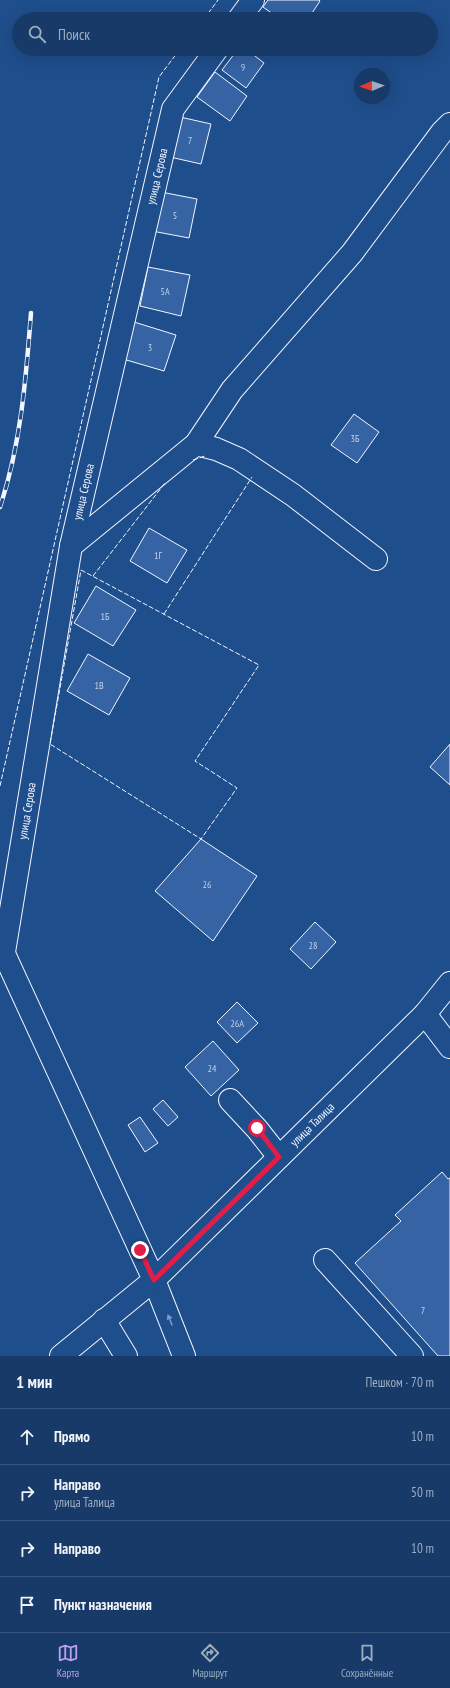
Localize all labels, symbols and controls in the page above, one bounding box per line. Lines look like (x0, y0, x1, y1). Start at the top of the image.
search box (12, 12, 438, 56)
icon: search (26, 23, 48, 45)
text: Поиск (58, 25, 90, 44)
house number: 9 (241, 61, 245, 74)
north arrow (354, 68, 390, 104)
house number: 7 (188, 134, 192, 147)
street label: улица Серова (143, 146, 171, 206)
house number: 5 (173, 209, 177, 222)
house number: 5А (160, 285, 170, 298)
house number: 3 (148, 341, 152, 354)
house number: 3Б (351, 432, 360, 445)
street label: улица Серова (69, 462, 97, 521)
house number: 1Г (154, 549, 162, 562)
house number: 1Б (101, 610, 110, 623)
house number: 1В (94, 679, 104, 692)
street label: улица Серова (15, 781, 39, 840)
house number: 26 (203, 878, 212, 891)
house number: 28 (309, 939, 318, 952)
house number: 26А (230, 1017, 244, 1030)
house number: 24 (208, 1062, 217, 1075)
street label: улица Талица (287, 1099, 337, 1149)
route start (248, 1119, 266, 1137)
route end (131, 1241, 149, 1259)
house number: 7 (421, 1304, 425, 1317)
one-way arrow (166, 1313, 172, 1325)
text: 1 мин (16, 1371, 52, 1393)
text: Пешком · 70 m (366, 1374, 434, 1391)
icon: ahead (16, 1426, 38, 1448)
text: Прямо (54, 1427, 90, 1446)
text: 10 m (411, 1428, 434, 1445)
text: Направо (54, 1475, 101, 1494)
icon: right (16, 1482, 38, 1504)
text: 50 m (411, 1484, 434, 1501)
text: улица Талица (54, 1494, 115, 1511)
icon: right (16, 1538, 38, 1560)
text: Направо (54, 1539, 101, 1558)
text: 10 m (411, 1540, 434, 1557)
icon: arrive (16, 1594, 38, 1616)
text: Пункт назначения (54, 1595, 152, 1614)
tab: Карта (57, 1642, 79, 1680)
tab: Маршрут (192, 1642, 228, 1680)
tab: Сохранённые (341, 1642, 393, 1680)

